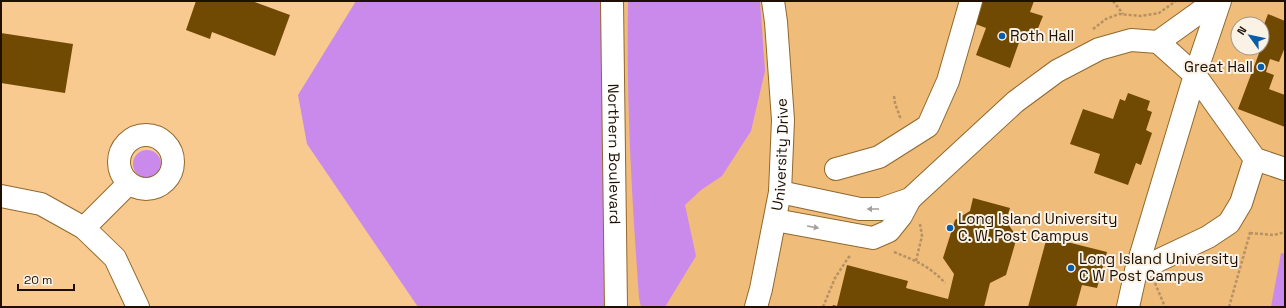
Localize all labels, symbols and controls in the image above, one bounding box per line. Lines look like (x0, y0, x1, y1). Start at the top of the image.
north arrow (1230, 16, 1270, 56)
text: N (1234, 24, 1249, 37)
place label: Roth Hall (1010, 26, 1074, 45)
marker: Roth Hall (997, 31, 1007, 41)
place label: Great Hall (1184, 57, 1253, 76)
marker: Great Hall (1256, 62, 1266, 72)
street label: Northern Boulevard (604, 83, 625, 225)
street label: University Drive (767, 98, 792, 212)
one-way arrow (866, 206, 879, 212)
place label: Long Island University C. W. Post Campus (958, 209, 1117, 245)
marker: Long Island University C. W. Post Campus (945, 223, 955, 233)
one-way arrow (807, 224, 819, 230)
place label: Long Island University C W Post Campus (1079, 249, 1238, 285)
marker: Long Island University C W Post Campus (1066, 263, 1076, 273)
scale bar (18, 266, 74, 292)
text: 20 m (24, 272, 52, 288)

